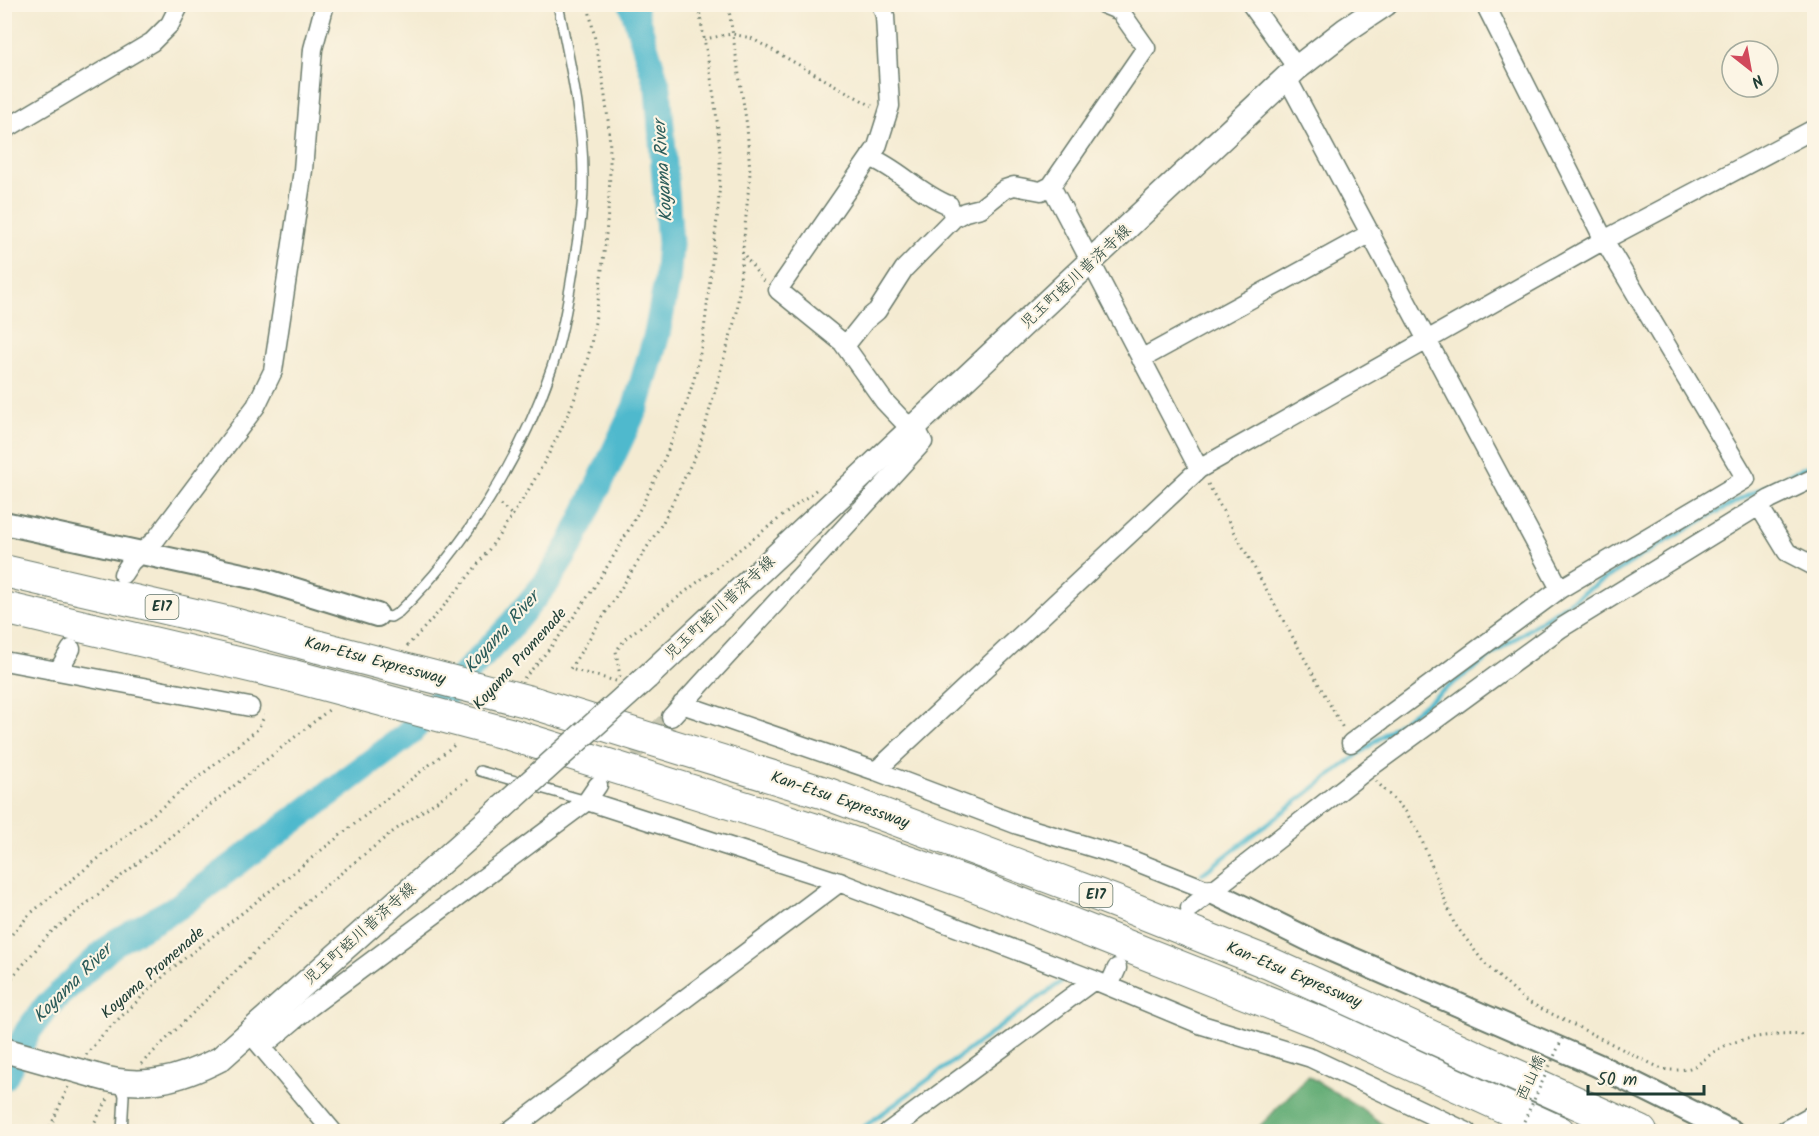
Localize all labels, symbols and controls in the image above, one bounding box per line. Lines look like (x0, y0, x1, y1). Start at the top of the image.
north arrow (1720, 39, 1780, 99)
text: N (1746, 67, 1768, 94)
water label: Koyama River (646, 115, 682, 223)
street label: 児玉町蛭川普済寺線 (1015, 219, 1137, 335)
street label: 児玉町蛭川普済寺線 (659, 550, 781, 666)
water label: Koyama River (457, 582, 550, 681)
road number: E17 (146, 595, 178, 619)
street label: Koyama Promenade (467, 602, 573, 716)
street label: Kan-Etsu Expressway (302, 630, 449, 692)
street label: Kan-Etsu Expressway (767, 765, 913, 836)
street label: 児玉町蛭川普済寺線 (298, 877, 422, 991)
road number: E17 (1080, 883, 1112, 907)
street label: Koyama Promenade (95, 921, 211, 1025)
water label: Koyama River (27, 935, 122, 1030)
street label: Kan-Etsu Expressway (1222, 935, 1366, 1015)
street label: 西山橋 (1510, 1051, 1552, 1105)
scale bar (1588, 1058, 1704, 1096)
text: 50 m (1597, 1066, 1637, 1095)

